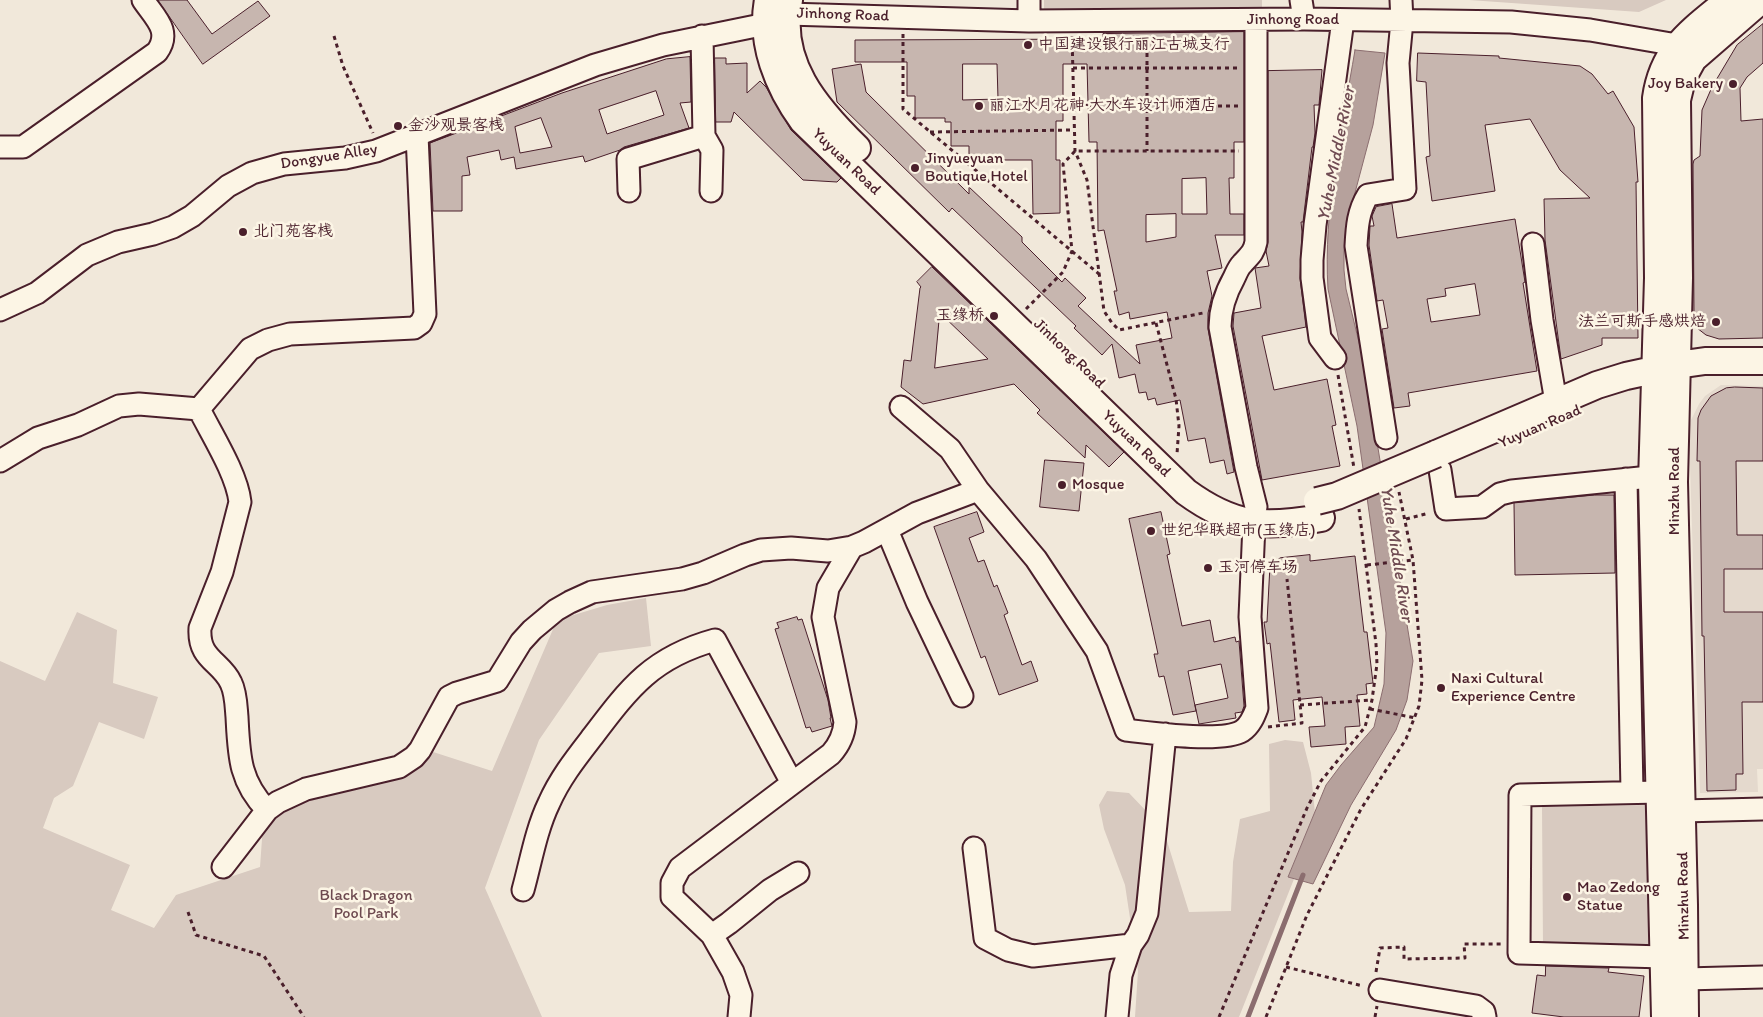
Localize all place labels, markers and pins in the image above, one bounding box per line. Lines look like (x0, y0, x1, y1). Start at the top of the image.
place label: 中国建设银行丽江古城支行 (1038, 35, 1230, 55)
marker: 中国建设银行丽江古城支行 (1022, 39, 1034, 51)
place label: Joy Bakery (1648, 74, 1723, 94)
marker: Joy Bakery (1727, 78, 1739, 90)
place label: 丽江水月花神·大水车设计师酒店 (989, 96, 1217, 116)
marker: 丽江水月花神·大水车设计师酒店 (973, 100, 985, 112)
place label: 金沙观景客栈 (408, 116, 504, 136)
marker: 金沙观景客栈 (392, 120, 404, 132)
place label: Jinyueyuan Boutique Hotel (925, 149, 1028, 187)
marker: Jinyueyuan Boutique Hotel (909, 162, 921, 174)
place label: 北门苑客栈 (253, 222, 333, 242)
marker: 北门苑客栈 (237, 226, 249, 238)
place label: 玉缘桥 (936, 306, 984, 326)
marker: 玉缘桥 (988, 310, 1000, 322)
place label: 法兰可斯手感烘焙 (1578, 312, 1706, 332)
marker: 法兰可斯手感烘焙 (1710, 316, 1722, 328)
place label: Mosque (1072, 475, 1125, 495)
marker: Mosque (1056, 479, 1068, 491)
place label: 世纪华联超市(玉缘店) (1161, 521, 1315, 541)
marker: 世纪华联超市(玉缘店) (1145, 525, 1157, 537)
place label: 玉河停车场 (1218, 558, 1298, 578)
marker: 玉河停车场 (1202, 562, 1214, 574)
place label: Naxi Cultural Experience Centre (1451, 669, 1576, 707)
marker: Naxi Cultural Experience Centre (1435, 682, 1447, 694)
place label: Mao Zedong Statue (1577, 878, 1660, 916)
marker: Mao Zedong Statue (1561, 891, 1573, 903)

